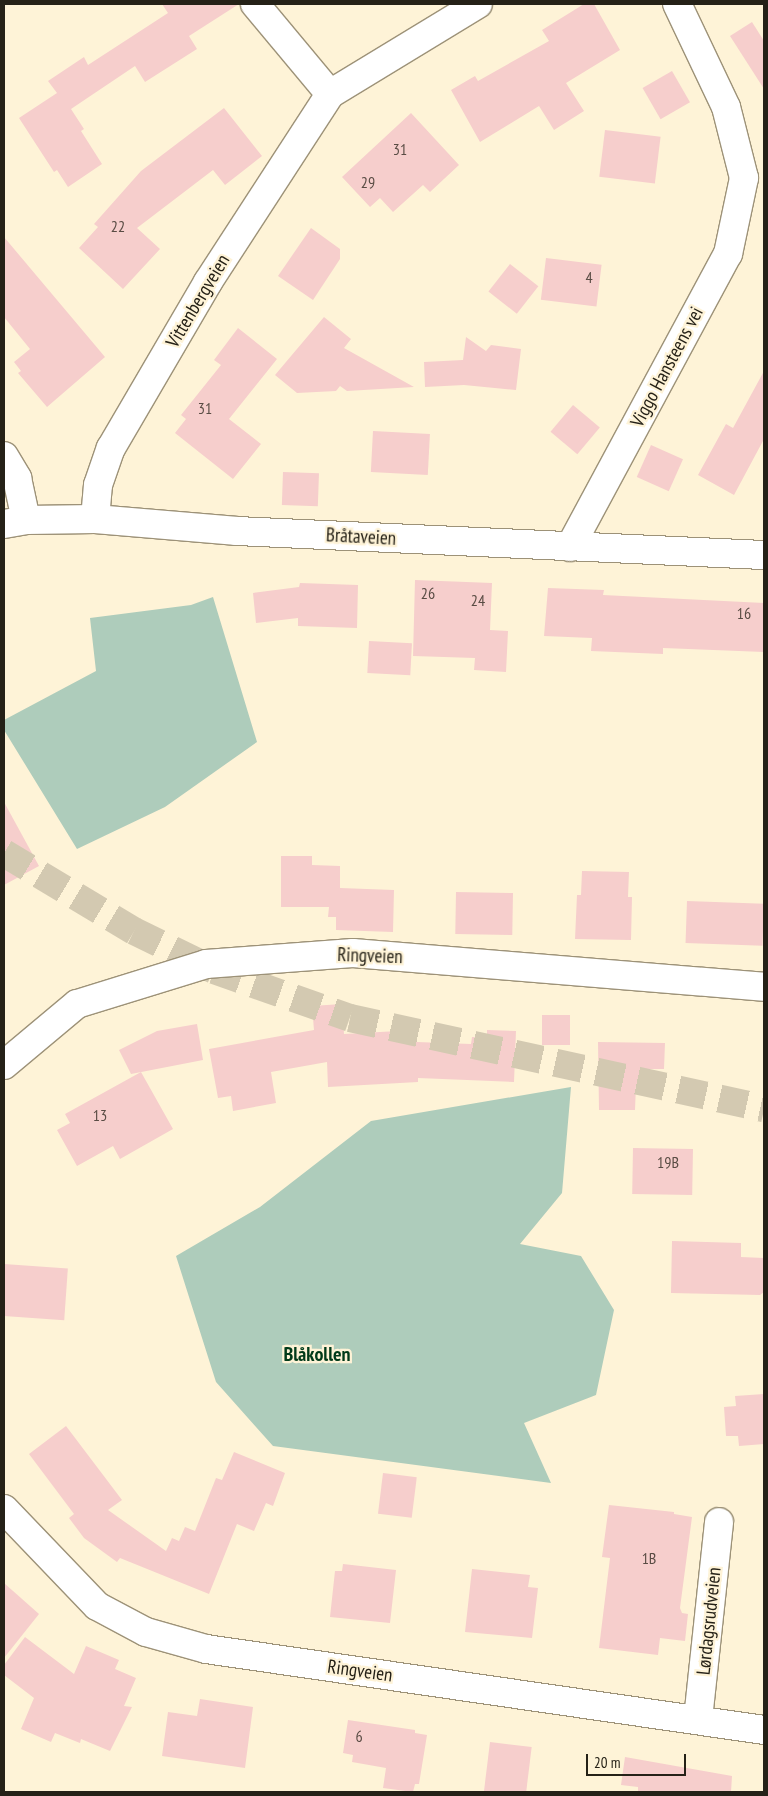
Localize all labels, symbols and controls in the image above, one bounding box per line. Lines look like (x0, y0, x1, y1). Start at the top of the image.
house number: 31 (393, 139, 407, 159)
house number: 29 (361, 172, 375, 192)
house number: 22 (111, 216, 125, 236)
street label: Vittenbergveien (161, 250, 235, 352)
house number: 4 (585, 267, 593, 287)
street label: Viggo Hansteens vei (626, 303, 708, 431)
house number: 31 (198, 398, 212, 418)
street label: Bråtaveien (325, 524, 397, 550)
house number: 26 (421, 583, 435, 603)
house number: 24 (471, 590, 485, 610)
house number: 16 (737, 603, 751, 623)
street label: Ringveien (337, 943, 403, 969)
house number: 13 (93, 1105, 107, 1125)
house number: 19B (657, 1152, 679, 1172)
district label: Blåkollen (283, 1342, 351, 1366)
house number: 1B (642, 1548, 656, 1568)
street label: Lørdagsrudveien (692, 1566, 726, 1676)
street label: Ringveien (326, 1655, 394, 1687)
house number: 6 (355, 1726, 363, 1746)
scale bar (588, 1744, 688, 1776)
text: 20 m (594, 1753, 620, 1772)

